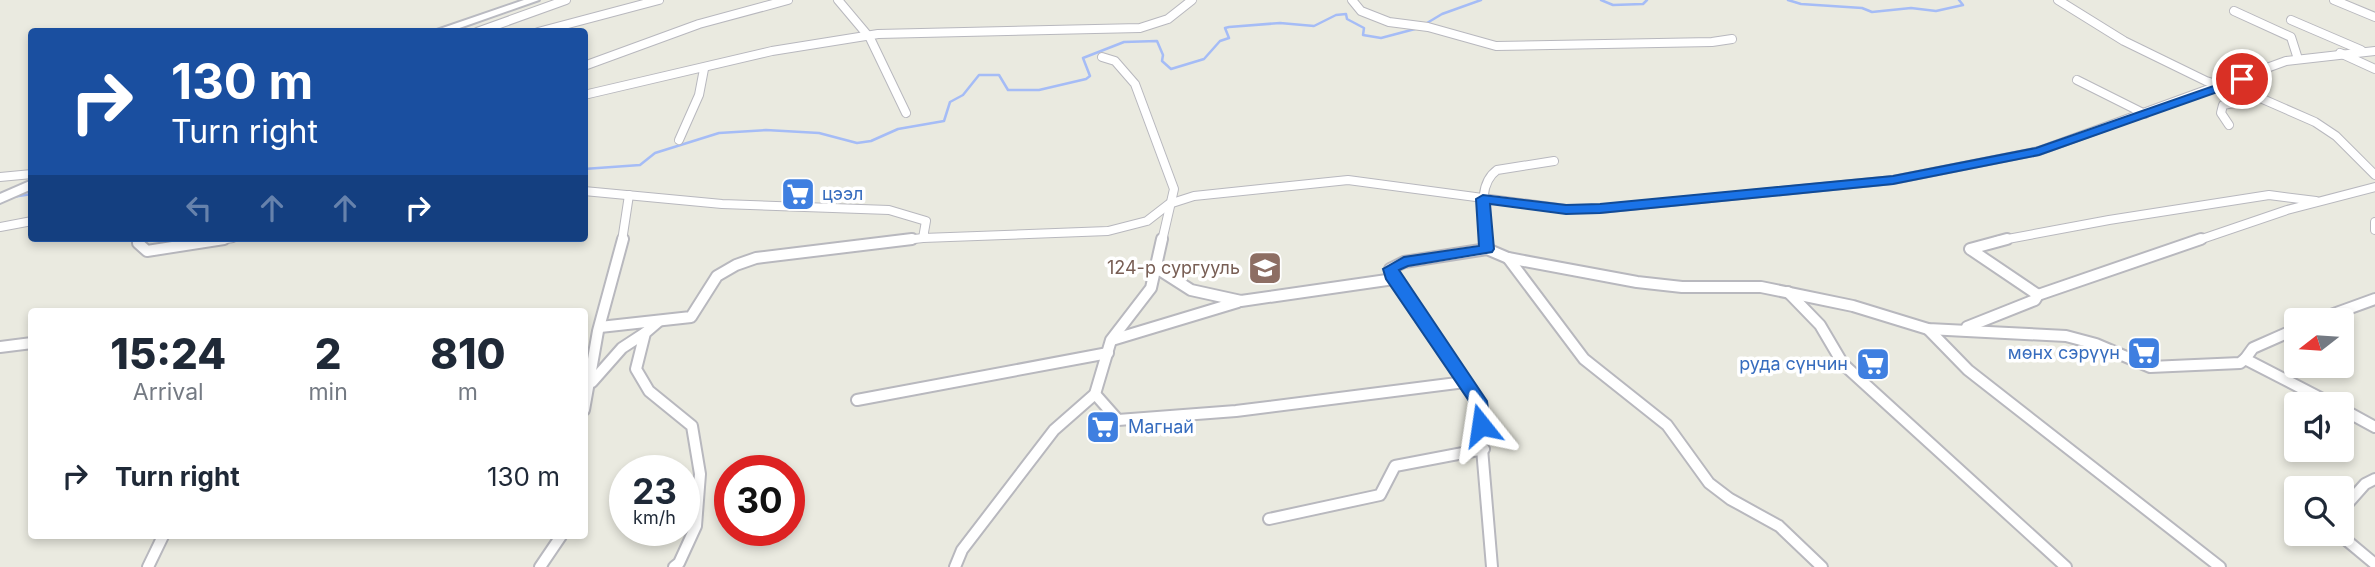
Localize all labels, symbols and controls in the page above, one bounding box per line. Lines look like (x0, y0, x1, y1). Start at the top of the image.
pin (2212, 49, 2272, 109)
text: 130 m (171, 52, 313, 111)
icon: right (56, 56, 147, 147)
icon: arrive (2223, 60, 2261, 98)
text: Turn right (171, 112, 318, 151)
supermarket icon: цээл (779, 175, 817, 213)
place label: цээл (822, 183, 863, 204)
icon: left (180, 189, 218, 227)
icon: ahead (253, 189, 291, 227)
icon: ahead (326, 189, 364, 227)
icon: right (399, 189, 437, 227)
school or university icon: 124-р сургууль (1246, 249, 1284, 287)
place label: 124-р сургууль (1107, 257, 1240, 278)
north arrow (2284, 308, 2354, 378)
map controls (2284, 308, 2354, 546)
text: 15:24 (110, 328, 226, 379)
text: 2 (315, 328, 342, 379)
text: 810 (430, 328, 506, 379)
supermarket icon: мөнх сэрүүн (2125, 334, 2163, 372)
place label: мөнх сэрүүн (2008, 342, 2120, 363)
supermarket icon: руда сүнчин (1854, 345, 1892, 383)
place label: руда сүнчин (1739, 353, 1848, 374)
text: Arrival (133, 378, 204, 406)
text: min (308, 378, 348, 406)
text: m (458, 378, 478, 406)
position arrow (1444, 388, 1518, 462)
button: sound (2284, 392, 2354, 462)
supermarket icon: Магнай (1084, 408, 1122, 446)
place label: Магнай (1128, 416, 1194, 437)
speed limit sign: 30 (714, 455, 805, 546)
icon: right (56, 457, 94, 495)
text: Turn right (115, 461, 240, 492)
text: 130 m (487, 461, 560, 492)
text: 23 (632, 470, 677, 512)
button: search (2284, 476, 2354, 546)
text: km/h (633, 507, 676, 528)

